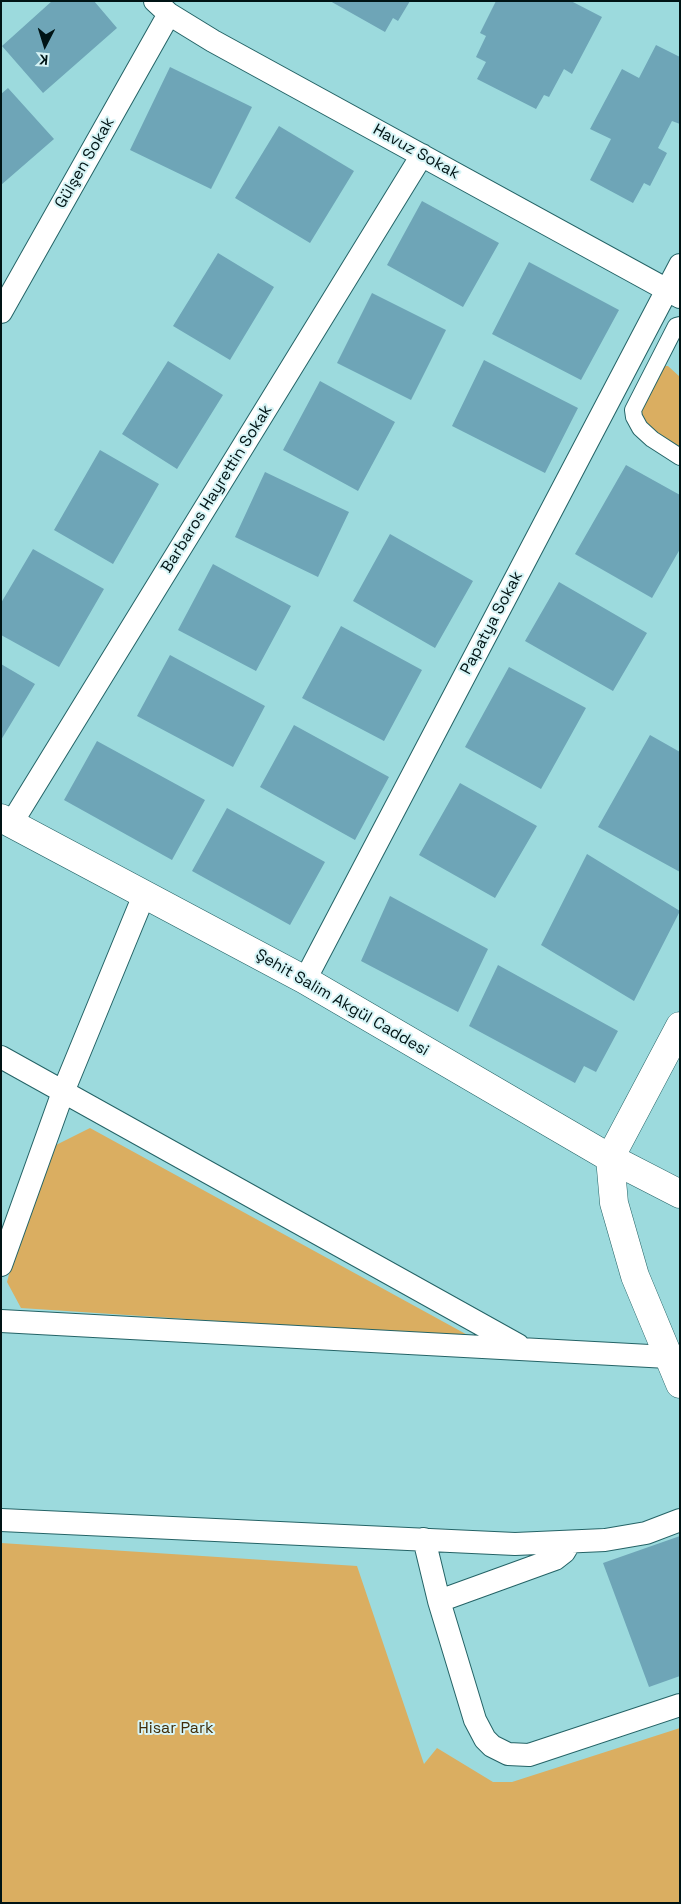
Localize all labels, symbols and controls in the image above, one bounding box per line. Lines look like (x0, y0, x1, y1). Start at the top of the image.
north arrow (20, 20, 70, 70)
text: K (39, 51, 49, 69)
street label: Gülşen Sokak (51, 114, 119, 212)
street label: Havuz Sokak (369, 120, 463, 184)
street label: Barbaros Hayrettin Sokak (157, 402, 277, 576)
street label: Papatya Sokak (457, 568, 527, 678)
street label: Şehit Salim Akgül Caddesi (252, 945, 432, 1061)
park label: Hisar Park (138, 1719, 214, 1739)

